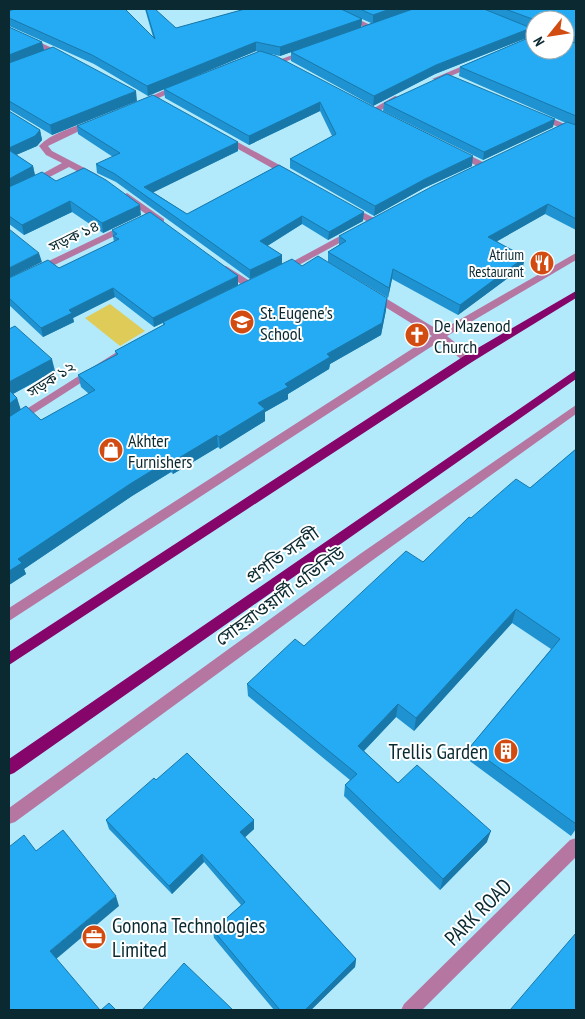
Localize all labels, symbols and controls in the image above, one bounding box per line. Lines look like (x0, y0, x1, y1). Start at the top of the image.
north arrow (525, 10, 575, 60)
text: N (529, 34, 548, 49)
street label: সড়ক ১৪ (45, 216, 102, 257)
place label: Atrium Restaurant (469, 245, 524, 281)
restaurant icon: Atrium Restaurant (529, 250, 555, 276)
place label: St. Eugene's School (260, 301, 333, 345)
school or university icon: St. Eugene's School (229, 309, 255, 335)
place label: De Mazenod Church (434, 314, 511, 358)
church icon: De Mazenod Church (404, 322, 430, 348)
street label: সড়ক ১২ (23, 357, 79, 402)
place label: Akhter Furnishers (128, 429, 192, 473)
shop icon: Akhter Furnishers (98, 437, 124, 463)
street label: প্রগতি সরণী (241, 521, 323, 589)
street label: সোহরাওয়ার্দী এভিনিউ (211, 541, 349, 651)
place label: Trellis Garden (389, 738, 488, 765)
building icon: Trellis Garden (493, 738, 519, 764)
street label: PARK ROAD (439, 873, 517, 951)
place label: Gonona Technologies Limited (112, 912, 265, 963)
office icon: Gonona Technologies Limited (81, 924, 107, 950)

